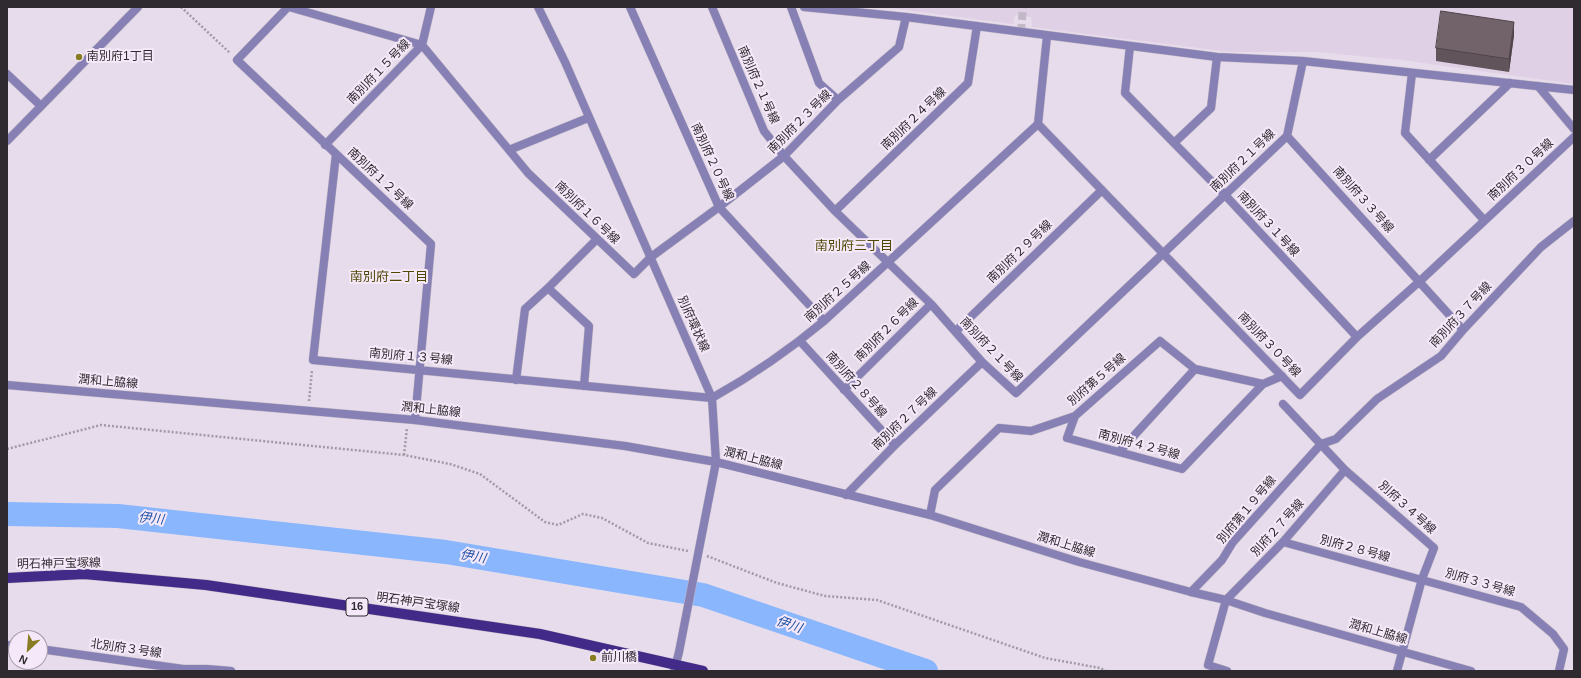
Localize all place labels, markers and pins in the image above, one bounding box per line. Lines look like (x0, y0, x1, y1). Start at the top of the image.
place label: 南別府1丁目 (87, 50, 154, 64)
marker: 南別府1丁目 (74, 52, 84, 62)
place label: 前川橋 (601, 651, 637, 665)
marker: 前川橋 (588, 653, 598, 663)

